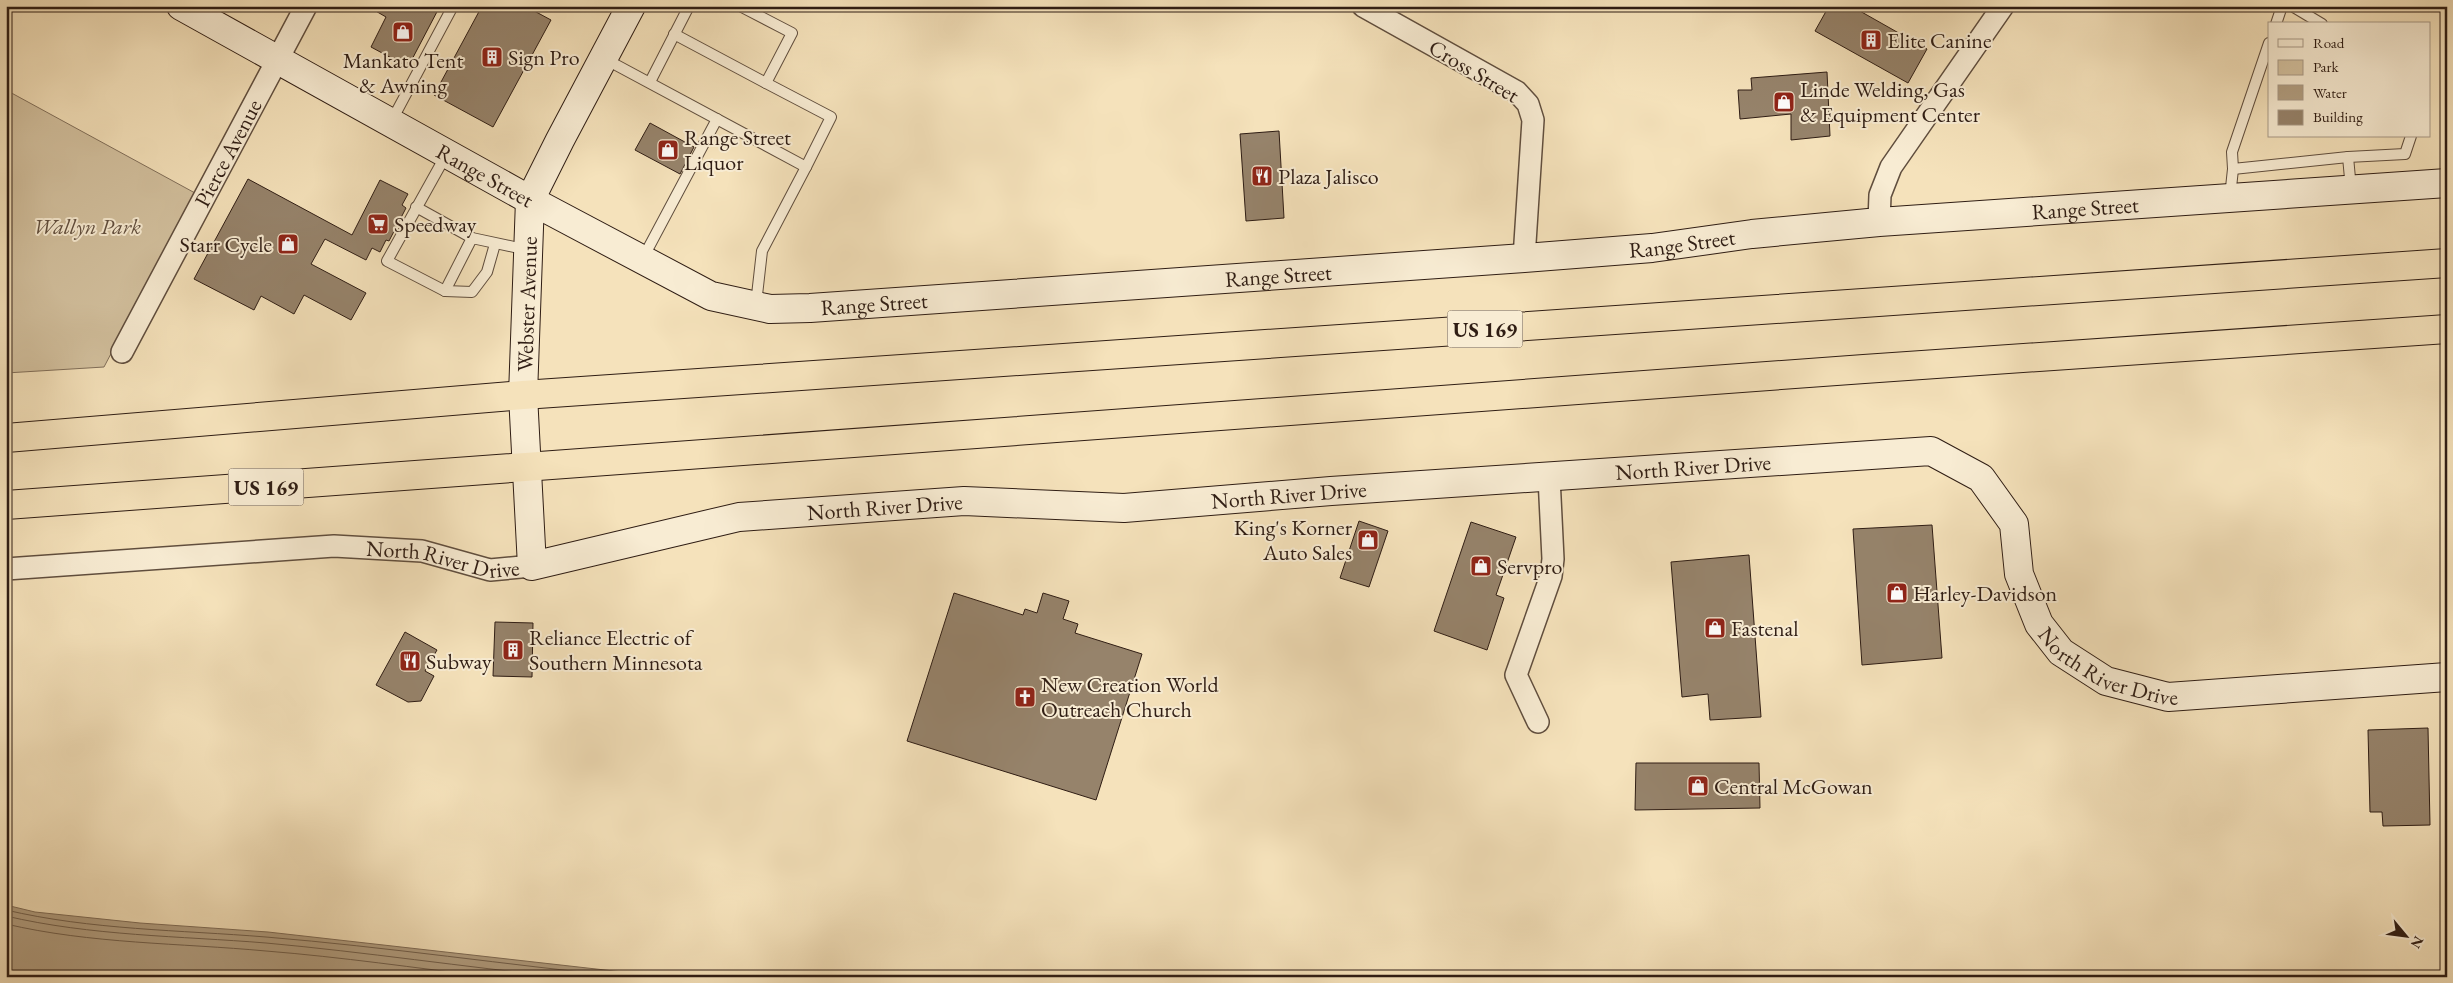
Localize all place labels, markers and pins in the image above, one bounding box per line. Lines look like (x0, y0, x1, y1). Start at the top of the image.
shop icon: Mankato Tent & Awning (391, 20, 415, 44)
place label: Elite Canine (1887, 26, 1992, 55)
building icon: Elite Canine (1859, 28, 1883, 52)
place label: Sign Pro (508, 43, 580, 72)
building icon: Sign Pro (480, 45, 504, 69)
place label: Mankato Tent & Awning (343, 46, 463, 100)
place label: Linde Welding, Gas & Equipment Center (1800, 75, 1981, 129)
shop icon: Linde Welding, Gas & Equipment Center (1772, 90, 1796, 114)
place label: Range Street Liquor (684, 123, 791, 177)
shop icon: Range Street Liquor (656, 138, 680, 162)
place label: Plaza Jalisco (1278, 162, 1379, 191)
restaurant icon: Plaza Jalisco (1250, 164, 1274, 188)
place label: Speedway (394, 210, 477, 239)
supermarket icon: Speedway (366, 212, 390, 236)
place label: Starr Cycle (179, 230, 272, 259)
shop icon: Starr Cycle (276, 232, 300, 256)
place label: King's Korner Auto Sales (1234, 513, 1353, 567)
shop icon: King's Korner Auto Sales (1356, 528, 1380, 552)
place label: Servpro (1497, 552, 1563, 581)
shop icon: Servpro (1469, 554, 1493, 578)
place label: Harley-Davidson (1913, 579, 2058, 608)
shop icon: Harley-Davidson (1885, 581, 1909, 605)
place label: Fastenal (1731, 614, 1799, 643)
shop icon: Fastenal (1703, 616, 1727, 640)
place label: Reliance Electric of Southern Minnesota (529, 623, 703, 677)
building icon: Reliance Electric of Southern Minnesota (501, 638, 525, 662)
place label: Subway (426, 647, 492, 676)
restaurant icon: Subway (398, 649, 422, 673)
place label: New Creation World Outreach Church (1041, 670, 1219, 724)
church icon: New Creation World Outreach Church (1013, 685, 1037, 709)
place label: Central McGowan (1714, 772, 1873, 801)
shop icon: Central McGowan (1686, 774, 1710, 798)

